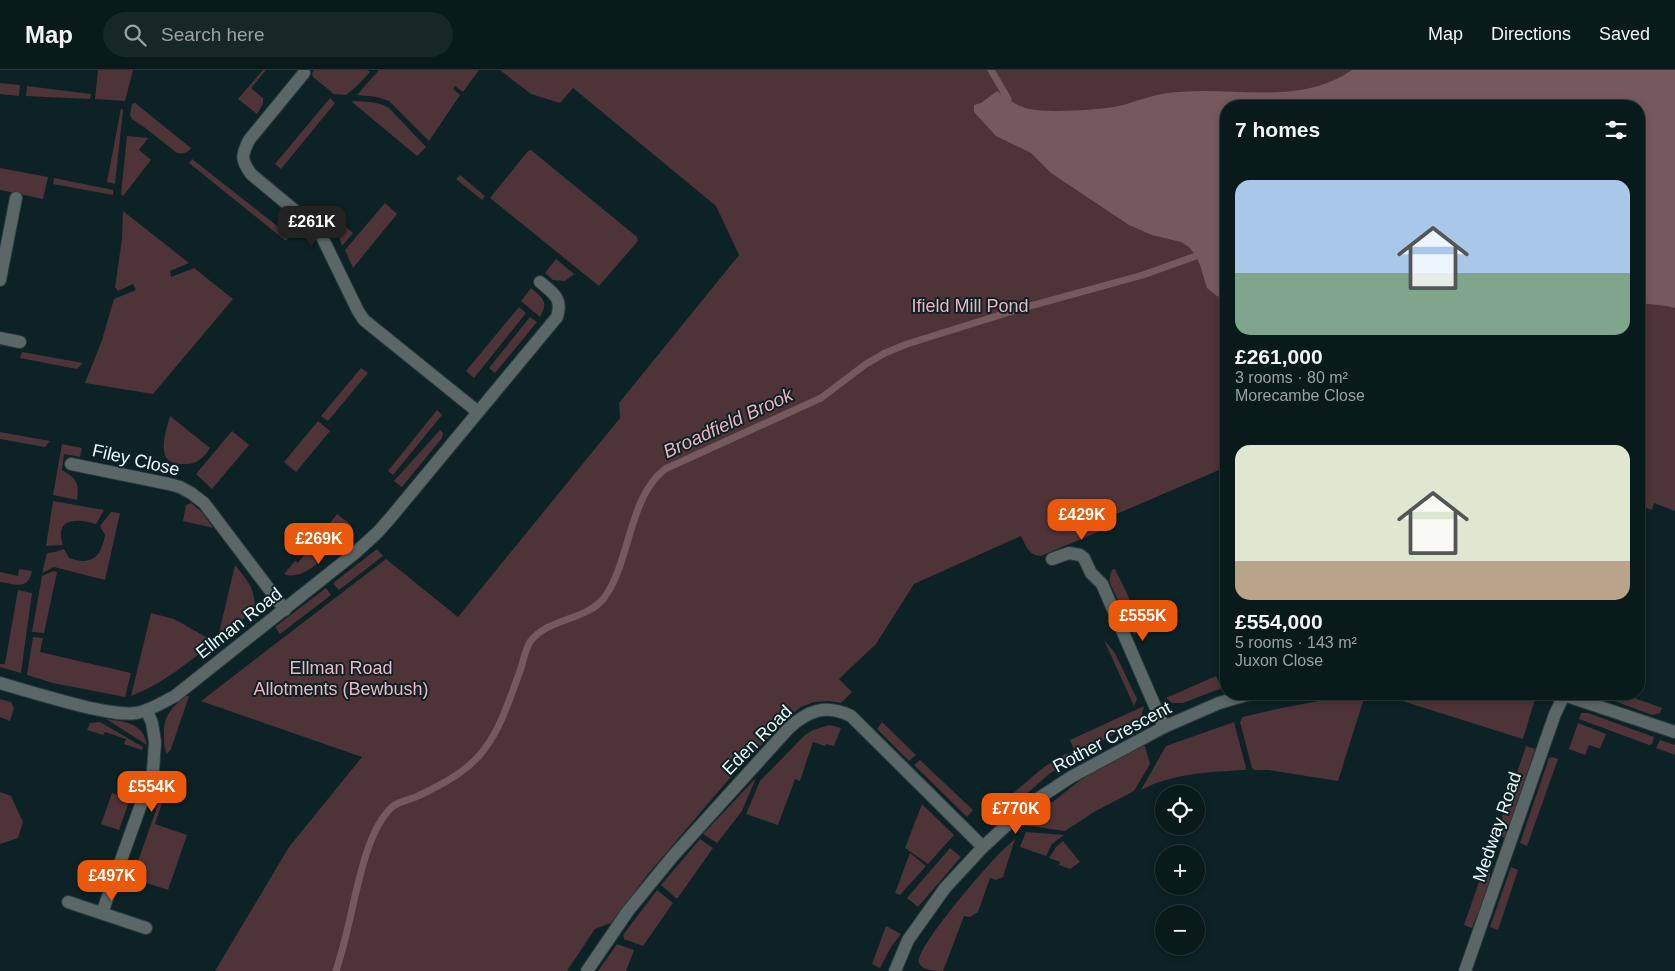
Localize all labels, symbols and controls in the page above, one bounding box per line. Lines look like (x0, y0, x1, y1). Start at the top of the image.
search box (103, 12, 453, 57)
text: Map (25, 21, 73, 48)
icon: search (121, 21, 149, 49)
text: Search here (161, 24, 265, 45)
text: Map (1428, 24, 1463, 44)
text: Directions (1491, 24, 1571, 44)
text: Saved (1599, 24, 1650, 44)
icon: filters (1602, 116, 1630, 144)
text: 7 homes (1235, 118, 1320, 141)
pin: £261K (277, 206, 347, 248)
text: £261K (288, 213, 336, 230)
icon: home (1388, 213, 1478, 303)
park label: Ifield Mill Pond (911, 296, 1029, 316)
text: £261,000 (1235, 345, 1323, 368)
text: 3 rooms · 80 m² (1235, 369, 1348, 386)
water label: Broadfield Brook (660, 383, 797, 462)
text: Morecambe Close (1235, 387, 1365, 404)
street label: Filey Close (90, 440, 182, 480)
icon: home (1388, 478, 1478, 568)
pin: £429K (1047, 498, 1117, 541)
text: £429K (1058, 506, 1106, 523)
pin: £269K (284, 522, 354, 565)
text: £269K (295, 530, 343, 547)
street label: Ellman Road (192, 583, 286, 663)
pin: £555K (1108, 600, 1178, 642)
text: £555K (1119, 607, 1167, 624)
text: £554,000 (1235, 610, 1323, 633)
text: 5 rooms · 143 m² (1235, 634, 1357, 651)
text: Juxon Close (1235, 652, 1323, 669)
park label: Ellman Road Allotments (Bewbush) (253, 658, 429, 699)
street label: Rother Crescent (1049, 697, 1175, 777)
street label: Eden Road (718, 701, 796, 779)
street label: Medway Road (1469, 769, 1525, 885)
pin: £554K (117, 770, 187, 813)
text: £554K (128, 778, 176, 795)
map controls (1155, 785, 1205, 955)
button: locate (1155, 785, 1205, 835)
pin: £770K (981, 792, 1051, 835)
text: £770K (992, 800, 1040, 817)
button: + (1155, 845, 1205, 895)
pin: £497K (77, 860, 147, 902)
text: £497K (88, 867, 136, 884)
button: − (1155, 905, 1205, 955)

